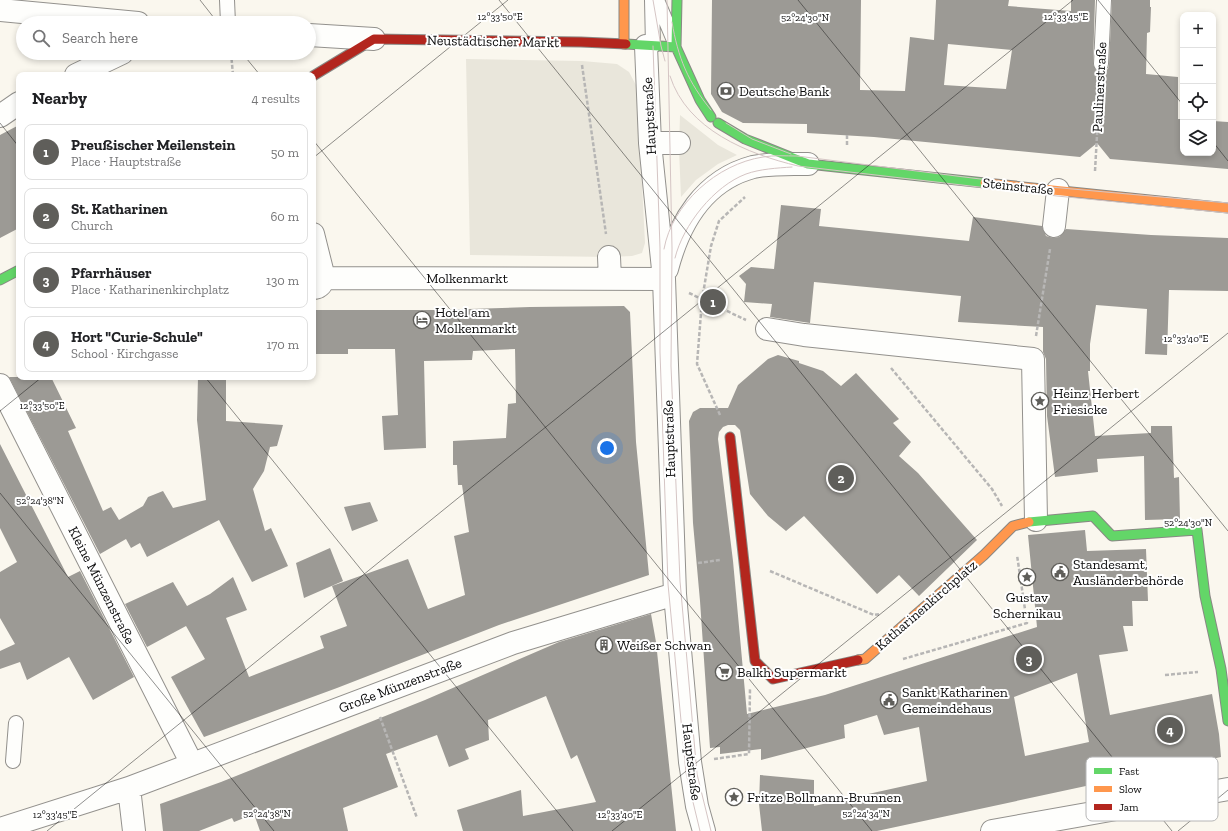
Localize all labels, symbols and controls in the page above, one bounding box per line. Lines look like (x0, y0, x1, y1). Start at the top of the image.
text: 12°33'50"E (477, 11, 523, 23)
text: 12°33'45"E (1044, 11, 1088, 23)
text: 52°24'30"N (781, 12, 830, 24)
map controls (1180, 12, 1216, 156)
button: + (1180, 12, 1216, 48)
search box (16, 16, 316, 60)
icon: search (30, 27, 52, 49)
text: Search here (62, 29, 138, 47)
street label: Neustädtischer Markt (427, 32, 560, 51)
street label: Paulinerstraße (1089, 41, 1110, 133)
button: − (1180, 48, 1216, 84)
street label: Hauptstraße (639, 76, 660, 155)
bank icon: Deutsche Bank (716, 81, 736, 101)
place label: Deutsche Bank (739, 83, 830, 100)
button: locate (1180, 84, 1216, 120)
text: Nearby (32, 88, 87, 108)
text: 4 results (252, 91, 300, 106)
button: layers (1180, 120, 1216, 156)
text: Preußischer Meilenstein (71, 136, 235, 154)
text: 1 (43, 145, 49, 160)
text: 50 m (271, 145, 299, 160)
text: Place · Hauptstraße (71, 154, 181, 169)
street label: Steinstraße (982, 174, 1054, 199)
text: St. Katharinen (71, 200, 168, 218)
text: 2 (43, 209, 49, 224)
text: 60 m (270, 209, 299, 224)
text: Church (71, 218, 113, 233)
text: Pfarrhäuser (71, 264, 152, 282)
street label: Molkenmarkt (426, 270, 509, 287)
text: 3 (43, 273, 49, 288)
text: 130 m (266, 273, 299, 288)
text: Place · Katharinenkirchplatz (71, 282, 229, 297)
pin: 1 (700, 287, 726, 317)
place label: Hotel am Molkenmarkt (435, 304, 517, 337)
hotel icon: Hotel am Molkenmarkt (412, 310, 432, 330)
text: Hort "Curie-Schule" (71, 328, 203, 346)
text: 12°33'40"E (1163, 333, 1209, 345)
text: 4 (42, 337, 50, 352)
text: 170 m (266, 337, 299, 352)
text: School · Kirchgasse (71, 346, 178, 361)
place label: Heinz Herbert Friesicke (1053, 385, 1140, 418)
place icon: Heinz Herbert Friesicke (1030, 391, 1050, 411)
street label: Hauptstraße (660, 399, 679, 478)
text: 12°33'50"E (19, 400, 65, 412)
your location (597, 438, 617, 458)
pin: 2 (828, 463, 854, 493)
text: 52°24'38"N (16, 495, 65, 507)
text: 52°24'30"N (1164, 517, 1213, 529)
street label: Kleine Münzenstraße (65, 524, 139, 647)
street label: Katharinenkirchplatz (872, 556, 981, 654)
place label: Standesamt, Ausländerbehörde (1073, 556, 1184, 589)
public building icon: Standesamt, Ausländerbehörde (1050, 562, 1070, 582)
place icon: Gustav Schernikau (1017, 567, 1037, 587)
place label: Gustav Schernikau (993, 589, 1061, 622)
building icon: Weißer Schwan (594, 635, 614, 655)
place label: Weißer Schwan (617, 637, 712, 654)
pin: 3 (1016, 644, 1042, 674)
street label: Große Münzenstraße (336, 654, 464, 717)
supermarket icon: Balkh Supermarkt (714, 662, 734, 682)
place label: Balkh Supermarkt (737, 664, 847, 681)
place label: Sankt Katharinen Gemeindehaus (902, 684, 1008, 717)
public building icon: Sankt Katharinen Gemeindehaus (879, 690, 899, 710)
pin: 4 (1157, 715, 1183, 745)
street label: Hauptstraße (678, 723, 705, 802)
legend (1086, 757, 1218, 821)
text: Fast (1119, 765, 1140, 778)
text: Slow (1119, 783, 1142, 796)
place icon: Fritze Bollmann-Brunnen (724, 787, 744, 807)
place label: Fritze Bollmann-Brunnen (747, 789, 901, 806)
text: Jam (1119, 801, 1139, 814)
text: 52°24'38"N (243, 808, 292, 820)
text: 52°24'34"N (842, 808, 890, 820)
text: 12°33'45"E (33, 809, 77, 821)
text: 12°33'40"E (597, 809, 643, 821)

